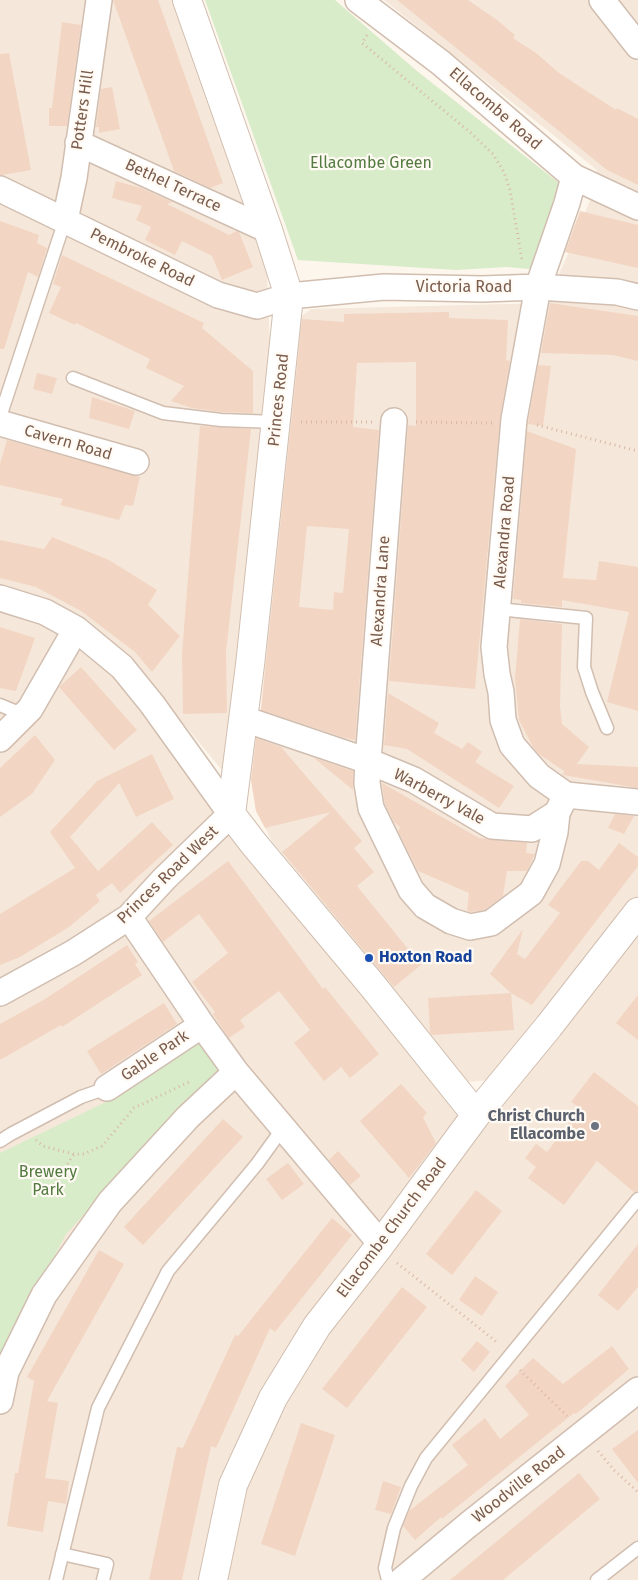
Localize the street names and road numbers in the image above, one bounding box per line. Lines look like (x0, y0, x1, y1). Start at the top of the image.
street label: Ellacombe Road (445, 64, 545, 154)
street label: Potters Hill (68, 69, 98, 151)
street label: Bethel Terrace (122, 155, 224, 217)
street label: Pembroke Road (87, 224, 197, 292)
street label: Victoria Road (416, 278, 512, 298)
street label: Princes Road (265, 352, 293, 448)
street label: Cavern Road (22, 421, 114, 465)
street label: Alexandra Road (491, 475, 519, 589)
street label: Alexandra Lane (368, 535, 394, 647)
street label: Warberry Vale (390, 765, 488, 829)
street label: Princes Road West (114, 822, 222, 928)
street label: Gable Park (118, 1026, 192, 1086)
street label: Ellacombe Church Road (333, 1154, 451, 1302)
street label: Woodville Road (469, 1443, 569, 1527)

